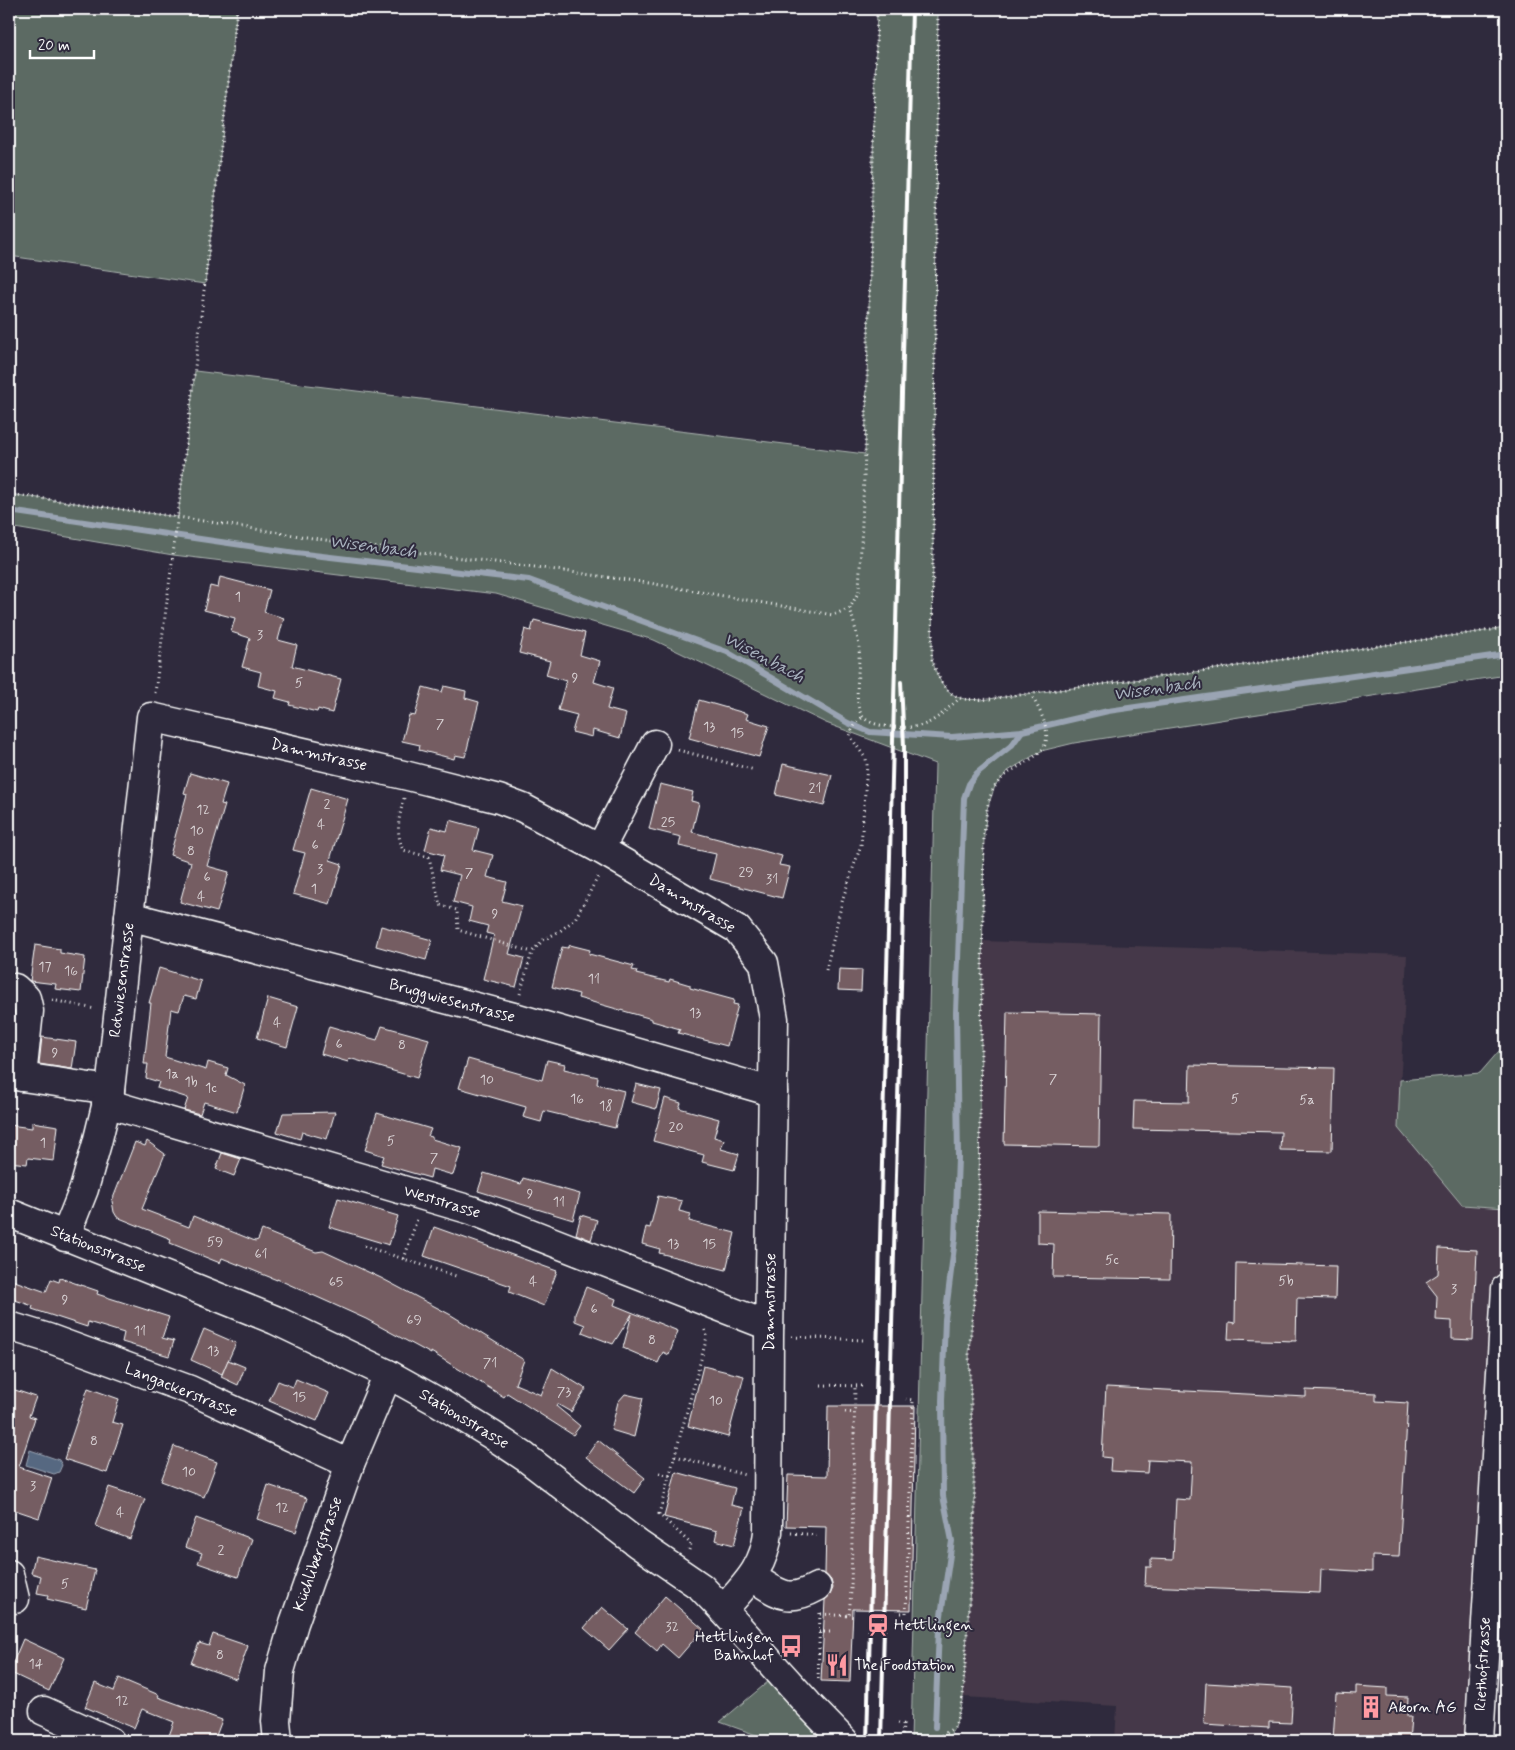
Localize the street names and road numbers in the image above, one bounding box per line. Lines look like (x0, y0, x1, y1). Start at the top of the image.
street label: Dammstrasse (269, 734, 369, 776)
street label: Dammstrasse (644, 870, 740, 938)
street label: Rotwiesenstrasse (105, 921, 139, 1039)
street label: Bruggwiesenstrasse (386, 974, 517, 1029)
street label: Weststrasse (401, 1180, 483, 1224)
street label: Stationsstrasse (47, 1220, 149, 1278)
street label: Dammstrasse (759, 1253, 781, 1351)
street label: Langackerstrasse (121, 1358, 241, 1423)
street label: Stationsstrasse (415, 1384, 513, 1454)
street label: Küchlibergstrasse (289, 1494, 348, 1614)
street label: Riethofstrasse (1470, 1616, 1496, 1712)

